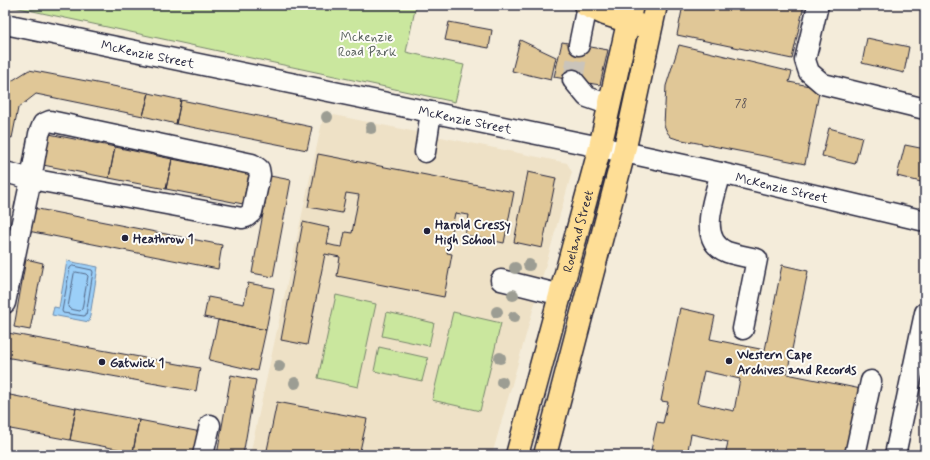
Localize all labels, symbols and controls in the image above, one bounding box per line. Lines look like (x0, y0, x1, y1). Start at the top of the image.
park label: Mckenzie Road Park (338, 29, 397, 61)
street label: McKenzie Street (99, 37, 196, 73)
house number: 78 (735, 97, 747, 111)
street label: McKenzie Street (417, 103, 513, 139)
street label: McKenzie Street (734, 170, 830, 208)
street label: Roeland Street (560, 188, 598, 274)
place label: Harold Cressy High School (435, 217, 511, 252)
marker: Harold Cressy High School (422, 226, 432, 236)
place label: Heathrow 1 (133, 231, 194, 248)
marker: Heathrow 1 (120, 233, 130, 243)
place label: Western Cape Archives and Records (736, 347, 856, 379)
place label: Gatwick 1 (110, 355, 165, 372)
marker: Western Cape Archives and Records (724, 356, 734, 366)
marker: Gatwick 1 (97, 357, 107, 367)

